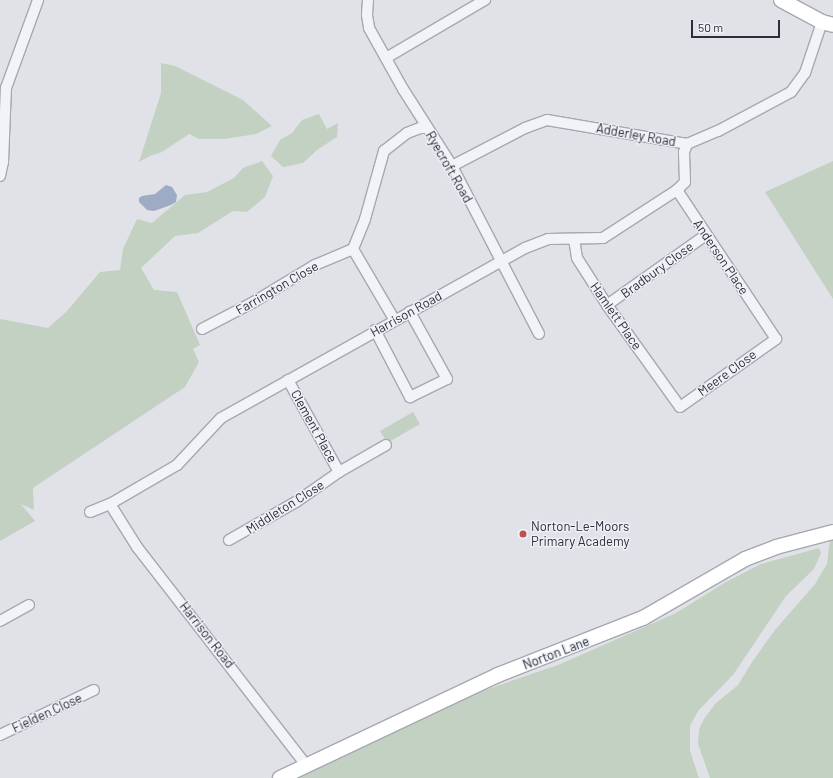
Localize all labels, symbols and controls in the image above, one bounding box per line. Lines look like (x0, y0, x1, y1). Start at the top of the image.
scale bar (693, 12, 782, 38)
text: 50 m (698, 20, 723, 34)
street label: Adderley Road (595, 120, 677, 150)
street label: Ryecroft Road (422, 129, 476, 205)
street label: Anderson Place (690, 216, 752, 298)
street label: Bradbury Close (618, 239, 696, 301)
street label: Farrington Close (233, 258, 321, 318)
street label: Hamlett Place (587, 279, 645, 353)
street label: Harrison Road (367, 288, 445, 340)
street label: Meere Close (695, 347, 759, 399)
street label: Clement Place (288, 387, 340, 465)
street label: Middleton Close (243, 477, 327, 537)
place label: Norton-Le-Moors Primary Academy (531, 519, 630, 550)
marker: Norton-Le-Moors Primary Academy (518, 529, 528, 539)
street label: Harrison Road (176, 599, 238, 671)
street label: Norton Lane (521, 633, 591, 673)
street label: Fielden Close (10, 690, 84, 736)

